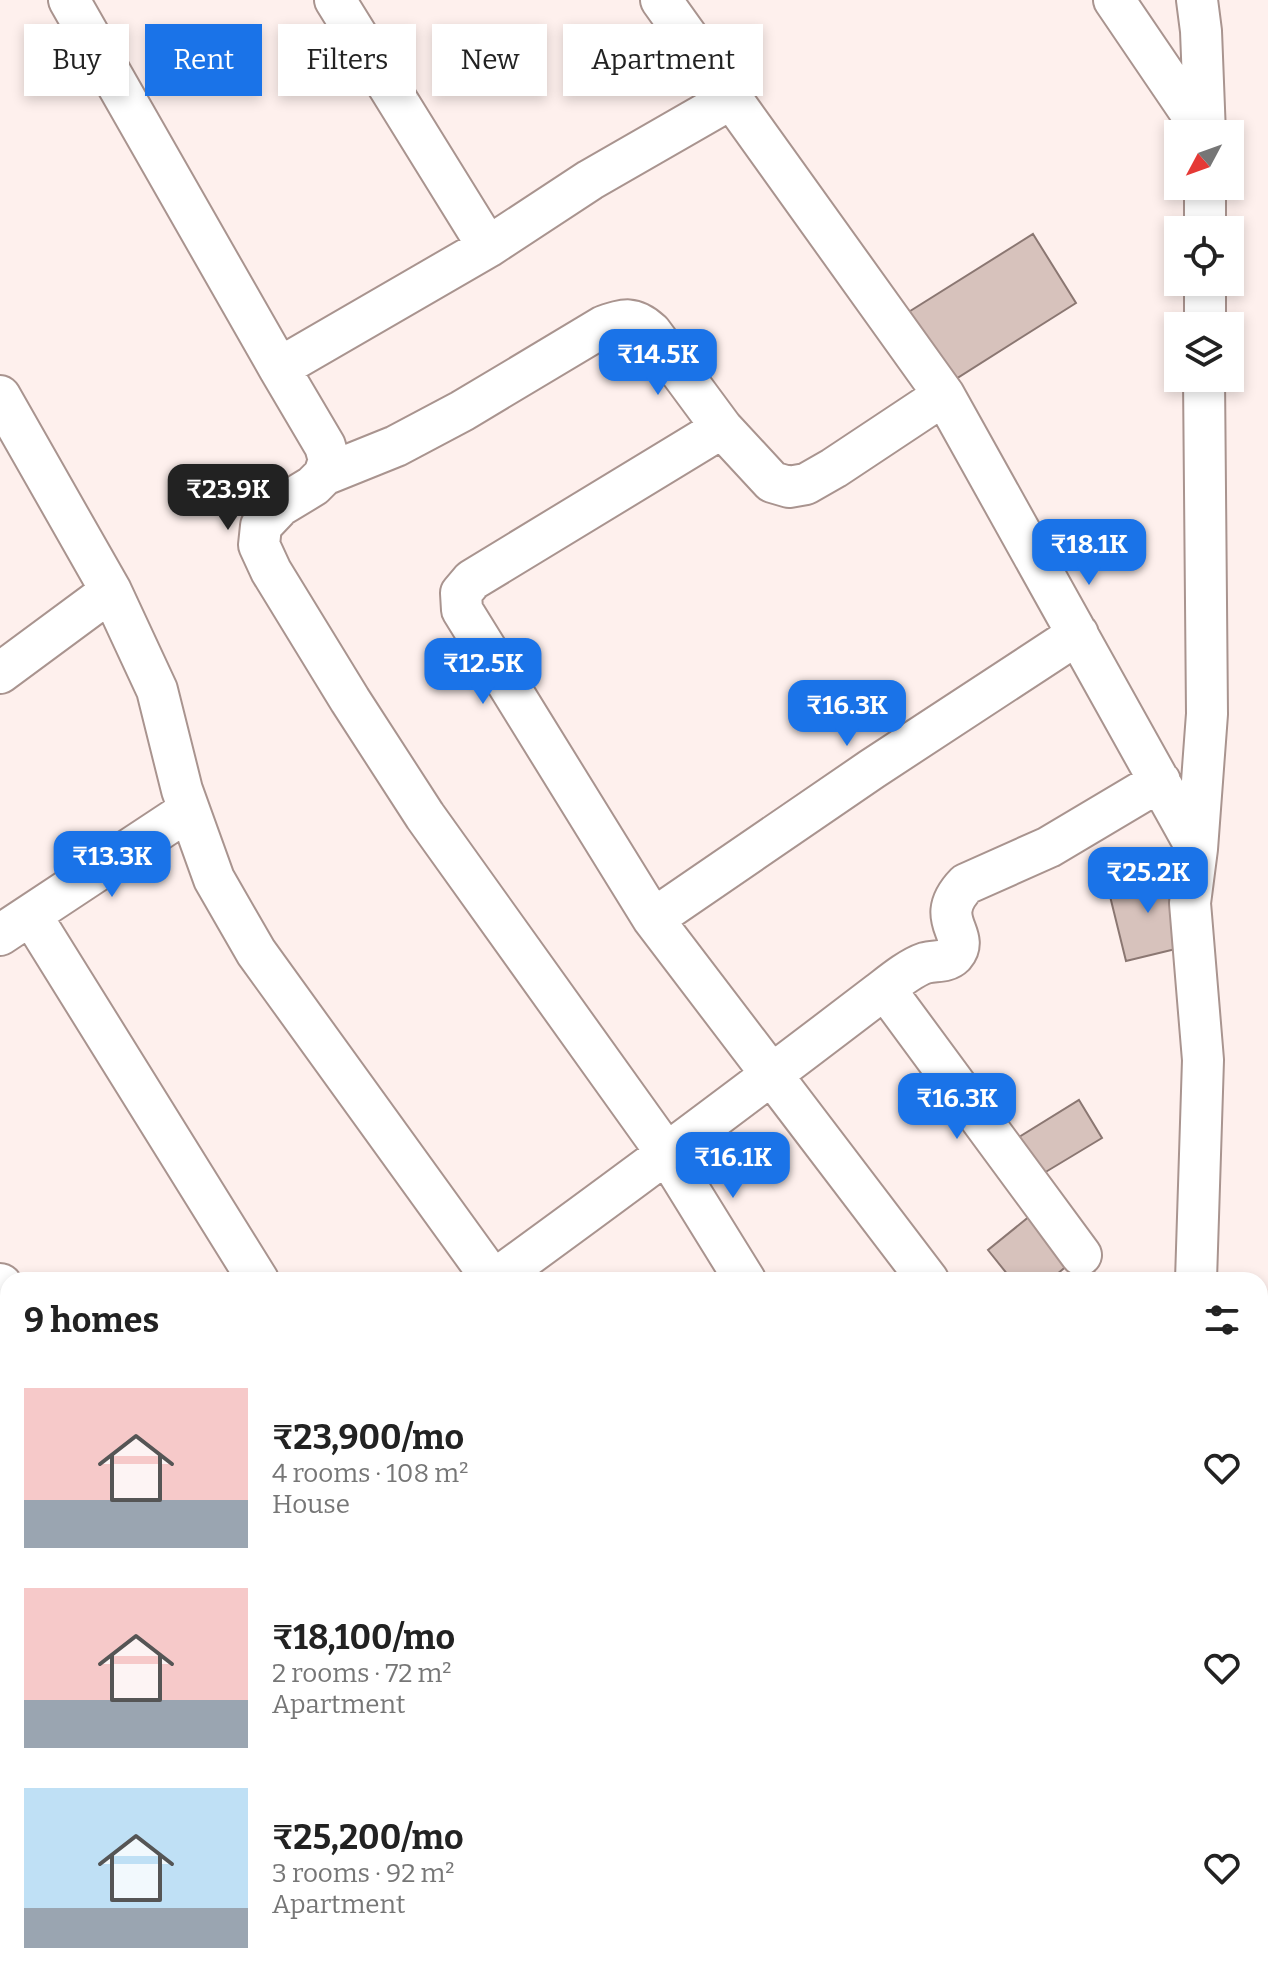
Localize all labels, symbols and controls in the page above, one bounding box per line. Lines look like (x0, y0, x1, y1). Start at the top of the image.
chip: Buy (24, 24, 129, 96)
chip: Rent (145, 24, 262, 96)
chip: Filters (278, 24, 416, 96)
chip: New (432, 24, 547, 96)
chip: Apartment (563, 24, 763, 96)
north arrow (1164, 120, 1244, 200)
map controls (1164, 120, 1244, 392)
button: locate (1164, 216, 1244, 296)
button: layers (1164, 312, 1244, 392)
pin: ₹14.5K (593, 329, 723, 397)
text: ₹14.5K (617, 339, 699, 370)
pin: ₹23.9K (163, 464, 293, 532)
text: ₹23.9K (186, 474, 270, 505)
pin: ₹18.1K (1024, 519, 1154, 587)
text: ₹18.1K (1050, 529, 1128, 560)
pin: ₹12.5K (418, 638, 548, 706)
text: ₹12.5K (442, 648, 524, 679)
pin: ₹16.3K (782, 680, 912, 748)
text: ₹16.3K (806, 690, 888, 721)
pin: ₹13.3K (47, 831, 177, 899)
text: ₹13.3K (72, 841, 152, 872)
pin: ₹25.2K (1083, 847, 1213, 915)
text: ₹25.2K (1106, 857, 1190, 888)
pin: ₹16.3K (892, 1073, 1022, 1141)
text: ₹16.3K (916, 1083, 998, 1114)
pin: ₹16.1K (668, 1132, 798, 1200)
text: ₹16.1K (694, 1142, 772, 1173)
icon: filters (1200, 1298, 1244, 1342)
text: 9 homes (24, 1300, 159, 1341)
text: ₹23,900/mo (272, 1417, 464, 1458)
icon: home (88, 1420, 184, 1516)
icon: heart (1200, 1446, 1244, 1490)
text: 4 rooms · 108 m² (272, 1458, 468, 1489)
text: House (272, 1489, 350, 1520)
text: ₹18,100/mo (272, 1617, 455, 1658)
icon: home (88, 1620, 184, 1716)
icon: heart (1200, 1646, 1244, 1690)
text: 2 rooms · 72 m² (272, 1658, 452, 1689)
text: Apartment (272, 1689, 405, 1720)
text: ₹25,200/mo (272, 1817, 464, 1858)
icon: home (88, 1820, 184, 1916)
icon: heart (1200, 1846, 1244, 1890)
text: 3 rooms · 92 m² (272, 1858, 455, 1889)
text: Apartment (272, 1889, 405, 1920)

